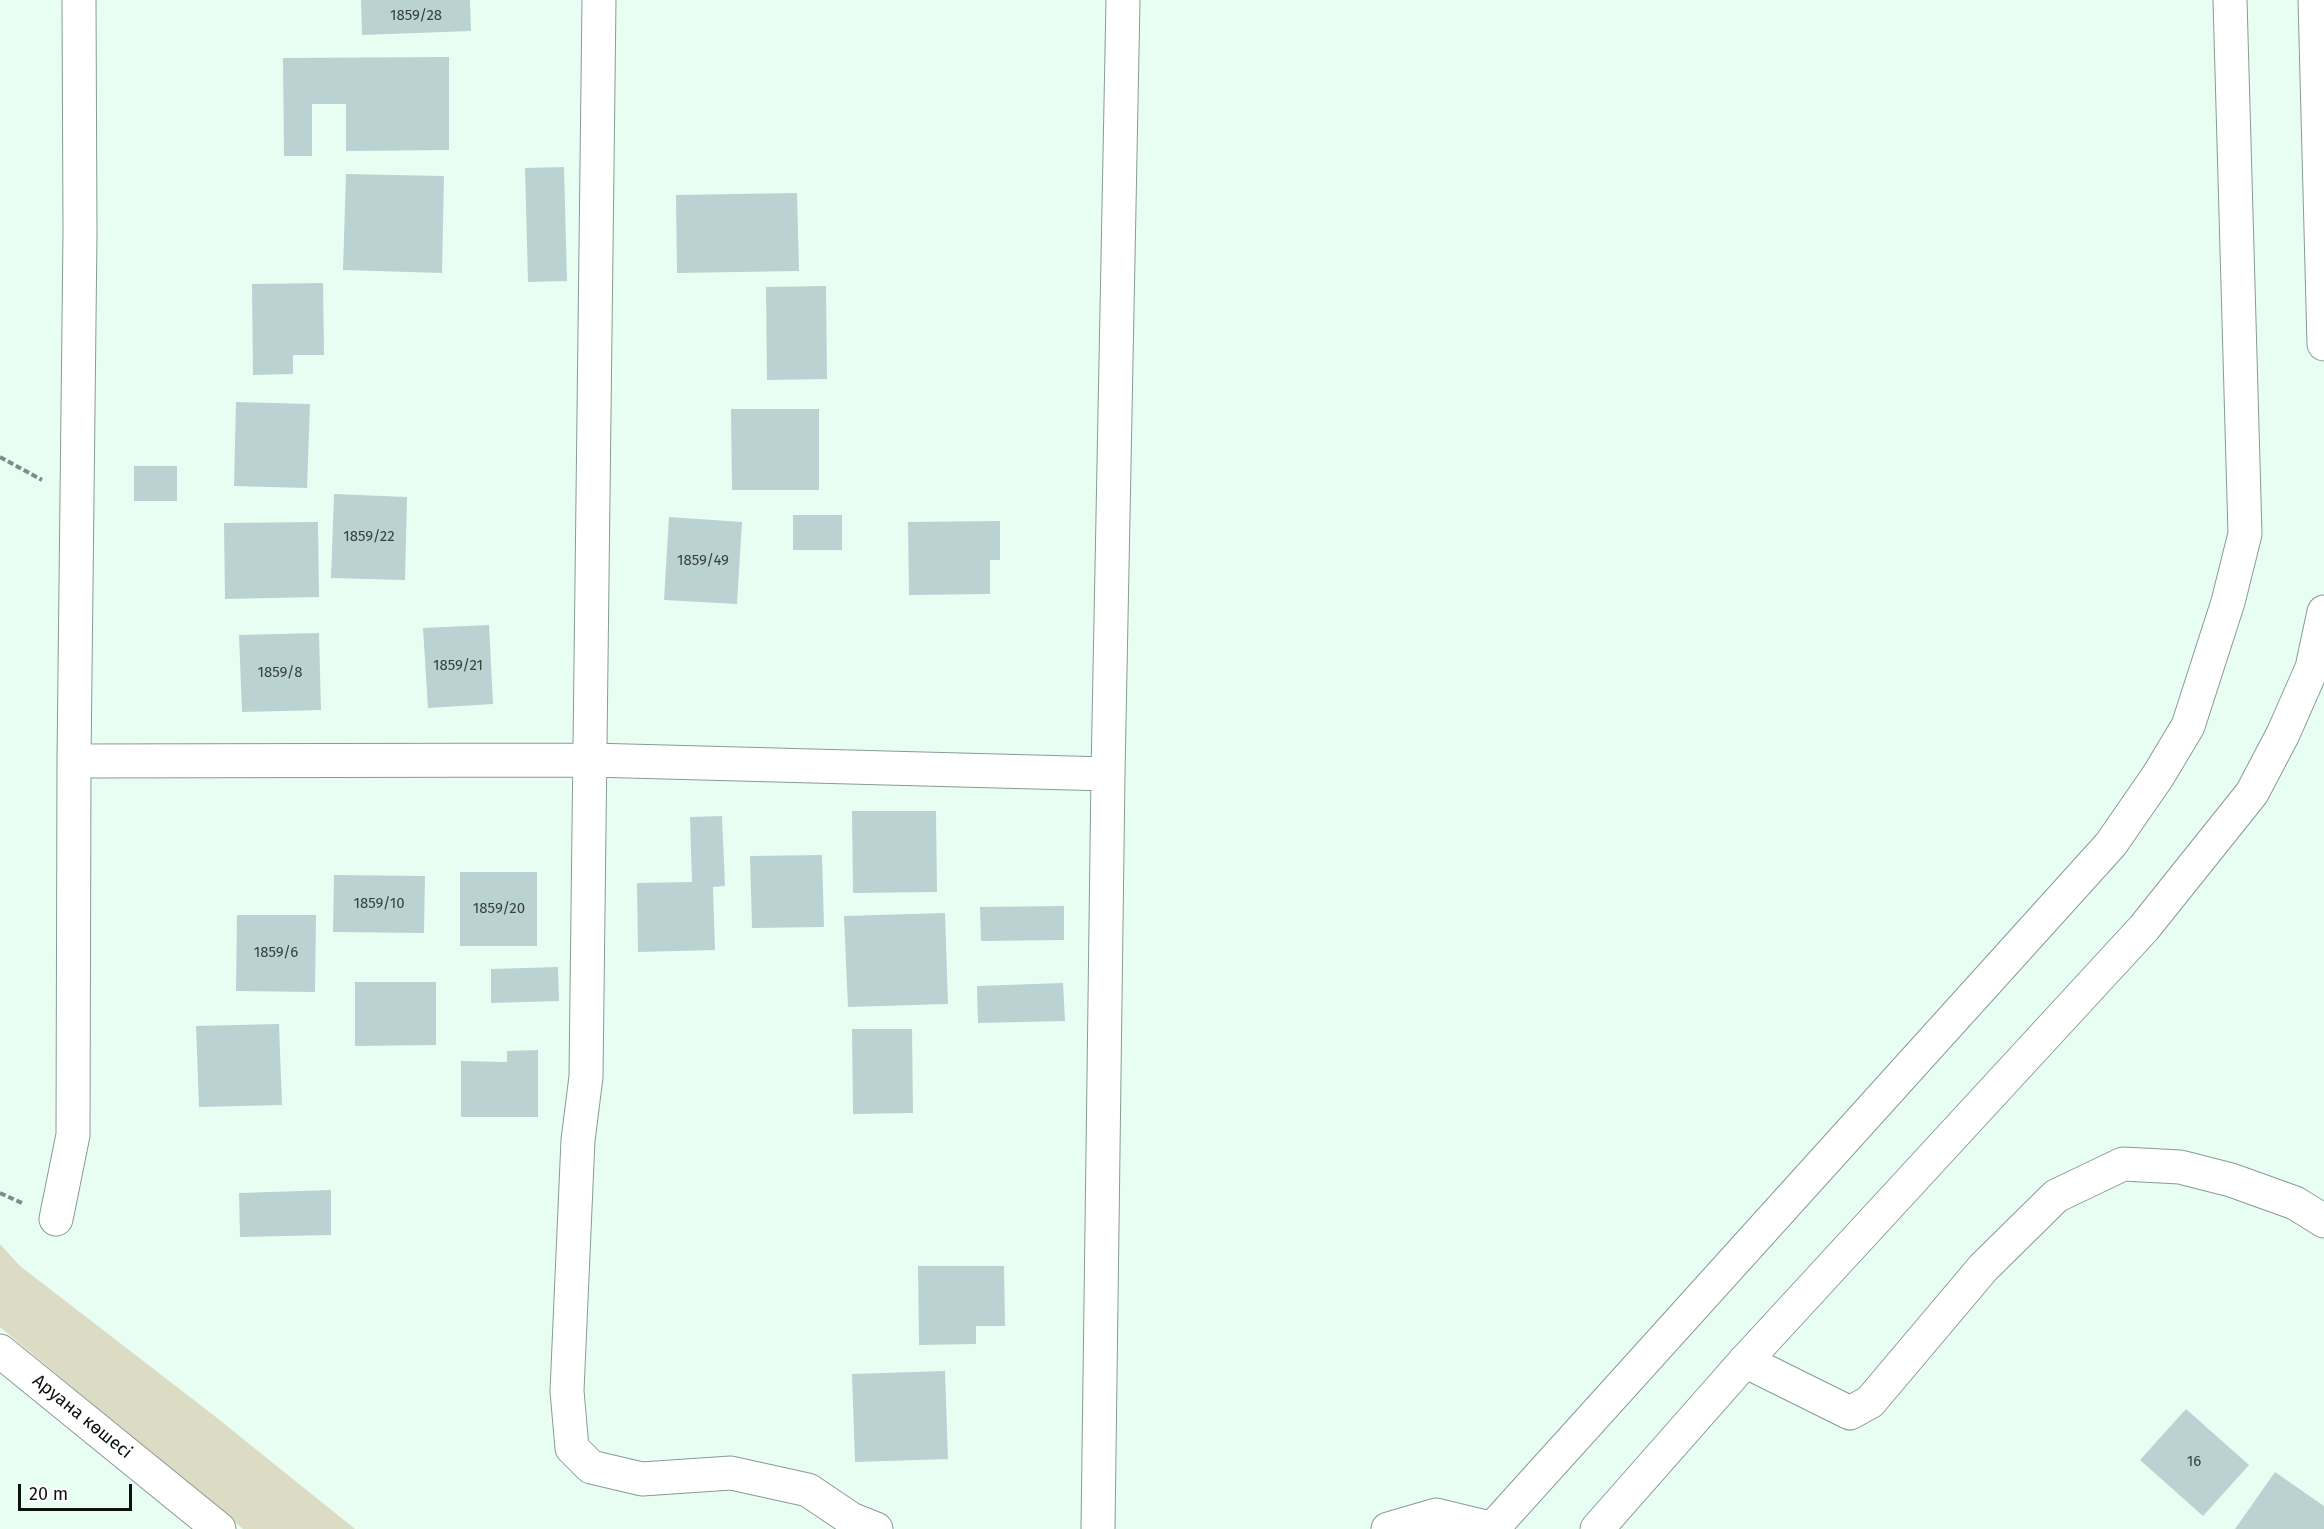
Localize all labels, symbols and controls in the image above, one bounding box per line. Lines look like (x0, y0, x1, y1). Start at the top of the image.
house number: 1859/28 (390, 7, 442, 25)
house number: 1859/22 (343, 528, 395, 546)
house number: 1859/49 (677, 552, 729, 570)
house number: 1859/21 (433, 657, 483, 675)
house number: 1859/8 (257, 664, 303, 682)
house number: 1859/10 (353, 895, 405, 913)
house number: 1859/20 (473, 900, 525, 918)
house number: 1859/6 (254, 944, 298, 962)
street label: Аруана көшесі (28, 1370, 136, 1464)
house number: 16 (2187, 1453, 2201, 1471)
scale bar (21, 1472, 135, 1510)
text: 20 m (29, 1483, 68, 1505)

